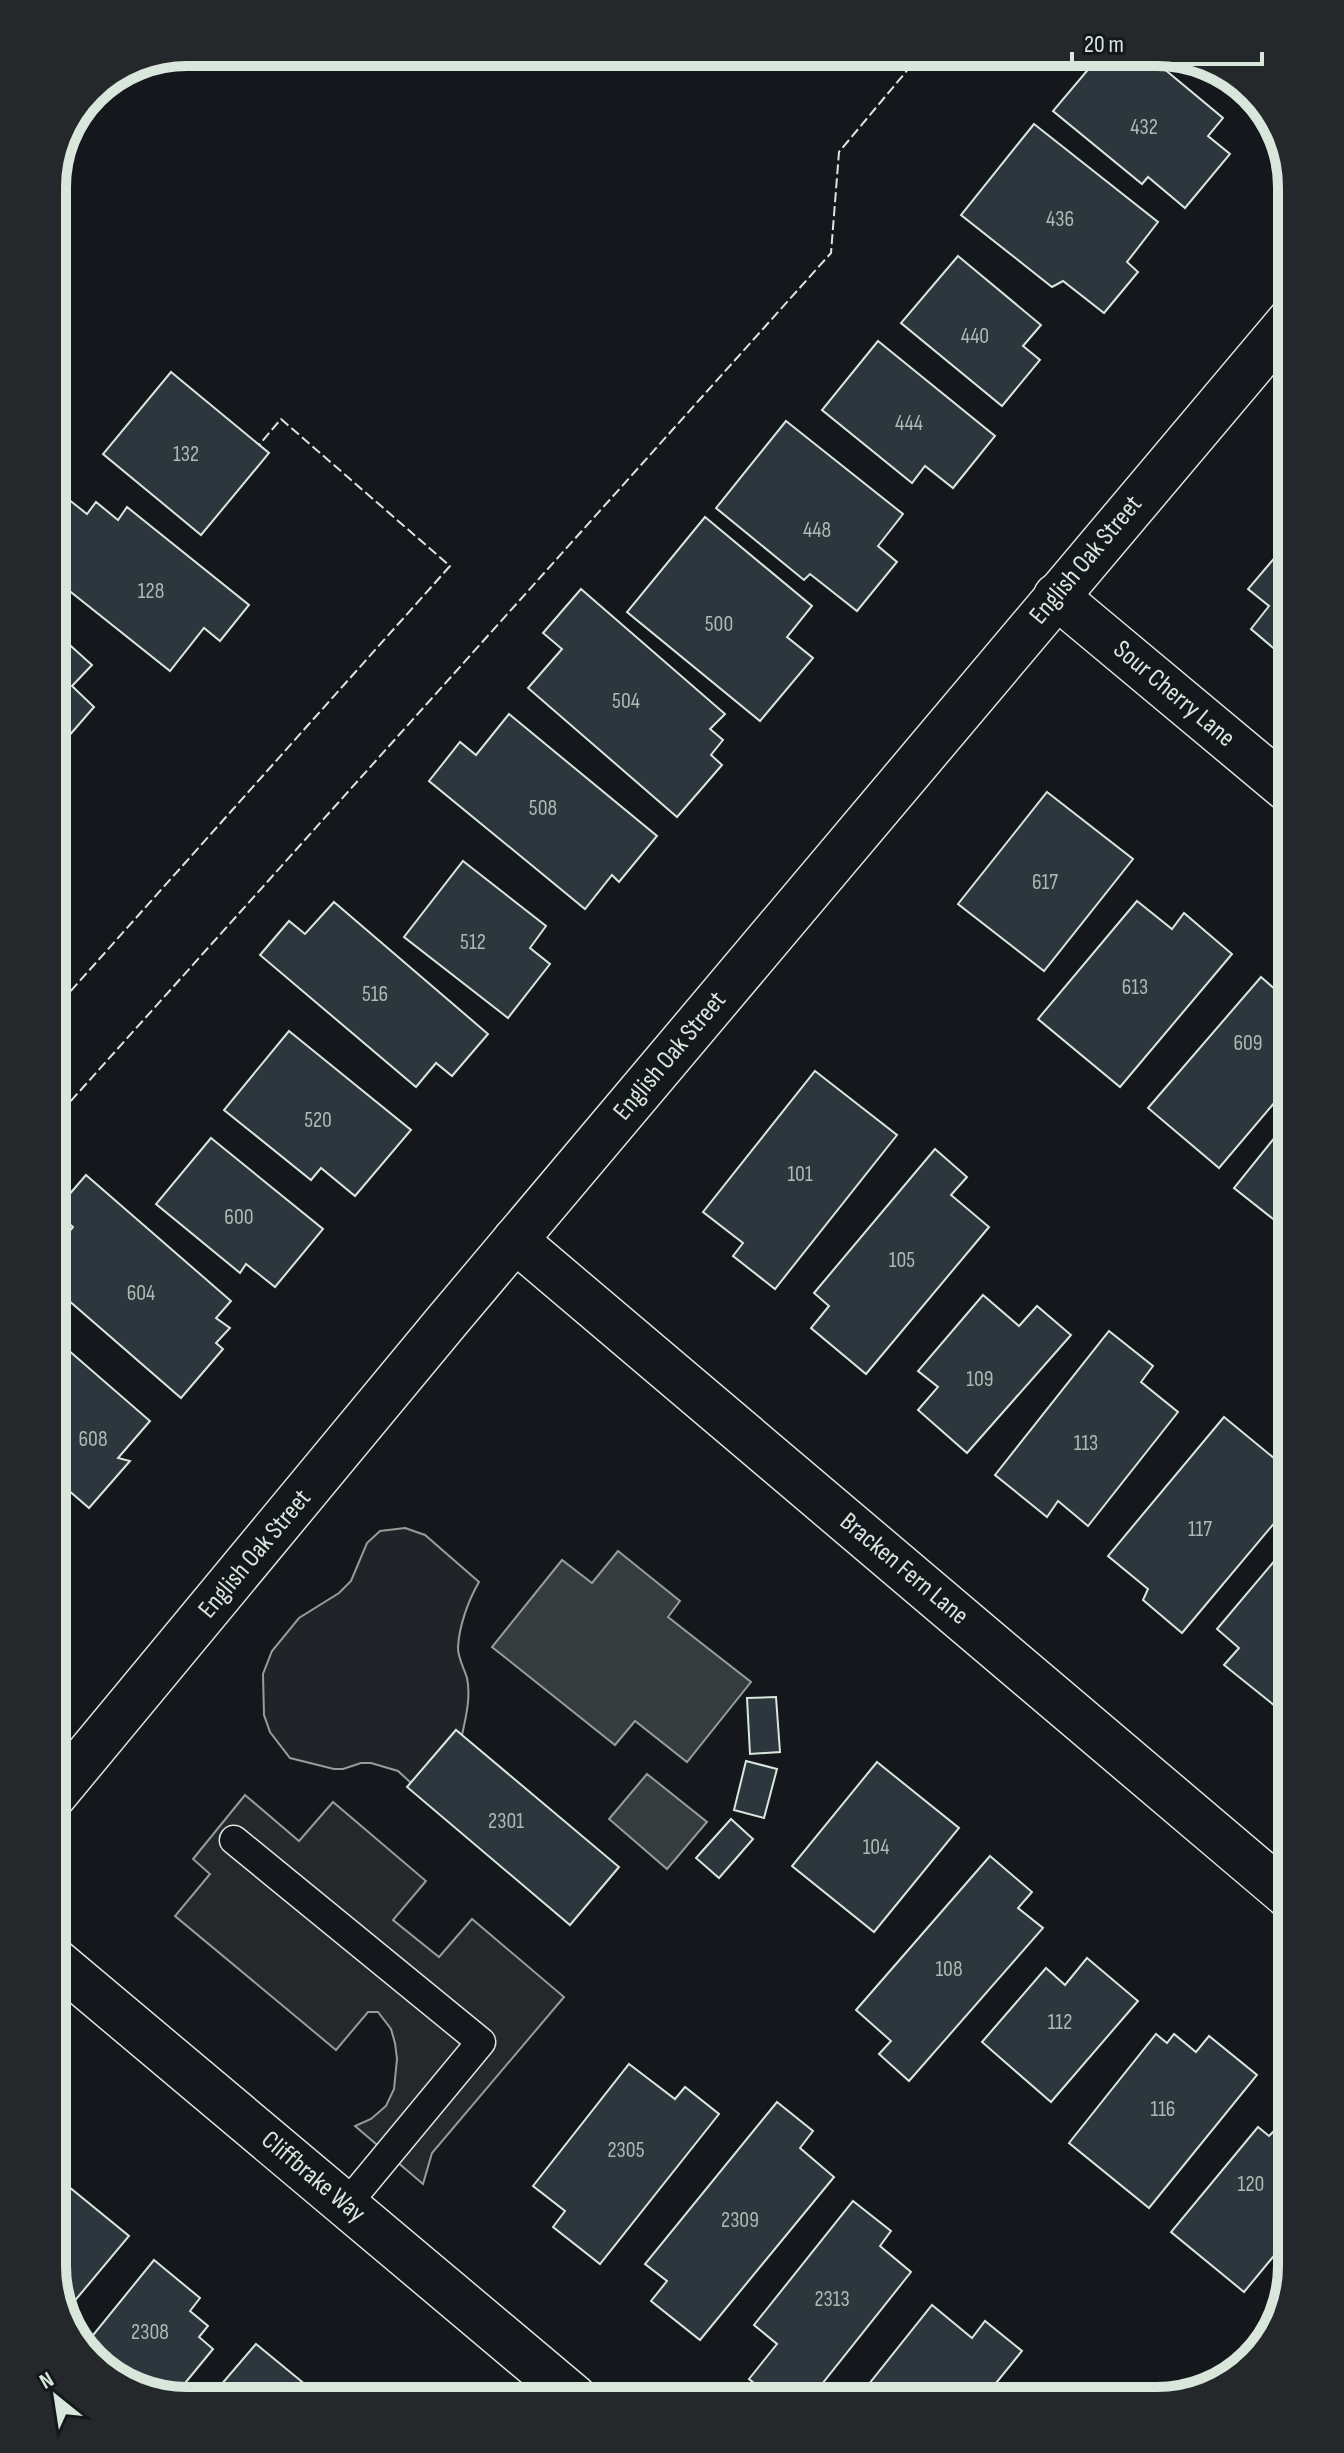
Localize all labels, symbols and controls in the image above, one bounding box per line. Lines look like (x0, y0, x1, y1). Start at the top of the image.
scale bar (1072, 16, 1262, 66)
text: 20 m (1084, 30, 1124, 59)
house number: 432 (1130, 114, 1158, 141)
house number: 436 (1046, 206, 1074, 233)
house number: 440 (961, 323, 989, 350)
house number: 444 (895, 410, 923, 437)
house number: 132 (173, 441, 199, 468)
street label: English Oak Street (1023, 489, 1149, 631)
house number: 448 (803, 517, 831, 544)
house number: 128 (138, 578, 164, 605)
house number: 500 (705, 611, 733, 638)
street label: Sour Cherry Lane (1107, 634, 1241, 754)
house number: 504 (612, 688, 640, 715)
house number: 508 (529, 795, 557, 822)
house number: 617 (1032, 869, 1058, 896)
house number: 512 (460, 929, 486, 956)
house number: 613 (1122, 974, 1148, 1001)
house number: 516 (362, 981, 388, 1008)
street label: English Oak Street (607, 985, 733, 1127)
house number: 609 (1233, 1030, 1263, 1057)
house number: 520 (304, 1107, 332, 1134)
house number: 101 (787, 1161, 813, 1188)
house number: 600 (224, 1204, 254, 1231)
house number: 105 (889, 1247, 915, 1274)
house number: 604 (127, 1280, 155, 1307)
house number: 109 (966, 1366, 994, 1393)
house number: 608 (78, 1426, 108, 1453)
house number: 113 (1074, 1430, 1098, 1457)
street label: English Oak Street (192, 1483, 318, 1625)
street label: Bracken Fern Lane (833, 1506, 975, 1632)
house number: 117 (1188, 1516, 1212, 1543)
house number: 2301 (488, 1808, 524, 1835)
house number: 104 (863, 1834, 889, 1861)
house number: 108 (935, 1956, 963, 1983)
house number: 112 (1048, 2009, 1072, 2036)
house number: 116 (1150, 2096, 1176, 2123)
street label: Cliffbrake Way (255, 2125, 371, 2229)
house number: 2305 (608, 2137, 645, 2164)
house number: 120 (1238, 2171, 1264, 2198)
house number: 2309 (721, 2207, 759, 2234)
house number: 2313 (814, 2286, 850, 2313)
house number: 2308 (131, 2319, 169, 2346)
north arrow (16, 2357, 96, 2437)
text: N (35, 2366, 59, 2396)

